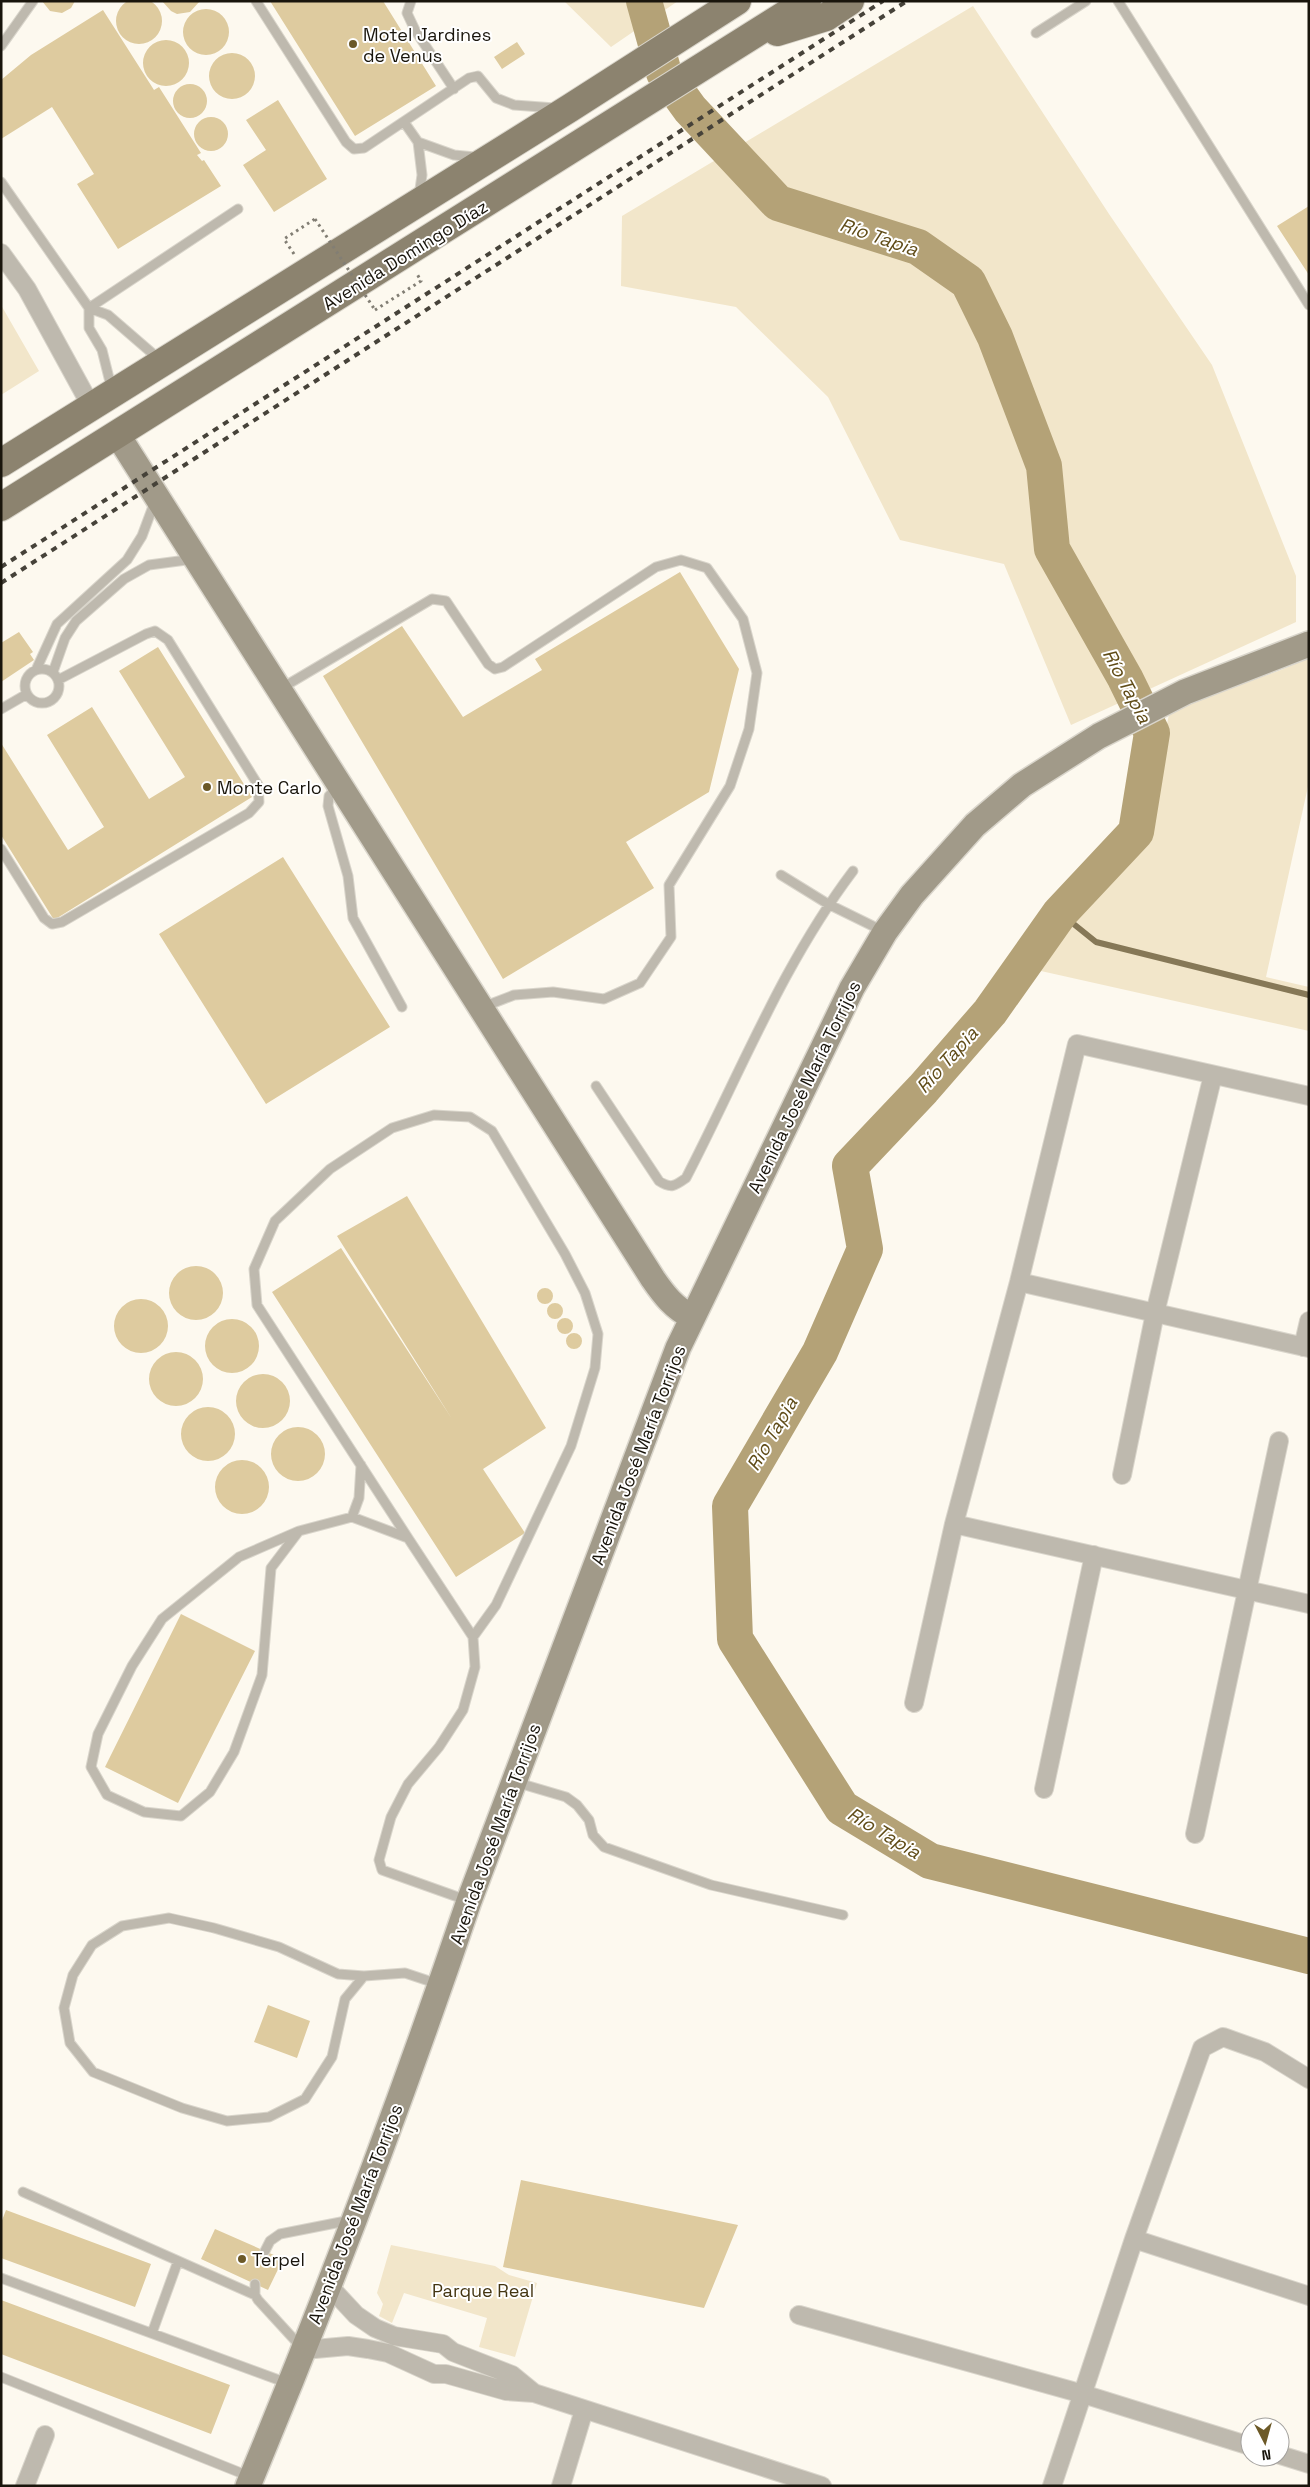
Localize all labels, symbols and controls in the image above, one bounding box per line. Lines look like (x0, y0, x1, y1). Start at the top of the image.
place label: Motel Jardines de Venus (363, 23, 491, 67)
marker: Motel Jardines de Venus (347, 38, 359, 50)
street label: Avenida Domingo Díaz (318, 195, 492, 315)
water label: Río Tapia (837, 212, 921, 262)
water label: Río Tapia (1097, 644, 1157, 728)
place label: Monte Carlo (217, 776, 322, 799)
marker: Monte Carlo (201, 781, 213, 793)
street label: Avenida José María Torrijos (742, 977, 866, 1197)
water label: Río Tapia (911, 1021, 983, 1098)
street label: Avenida José María Torrijos (585, 1342, 691, 1568)
water label: Río Tapia (741, 1393, 803, 1475)
street label: Avenida José María Torrijos (444, 1720, 546, 1948)
water label: Río Tapia (843, 1801, 925, 1865)
street label: Avenida José María Torrijos (302, 2101, 408, 2327)
place label: Terpel (252, 2248, 305, 2271)
marker: Terpel (236, 2253, 248, 2265)
park label: Parque Real (432, 2279, 534, 2302)
north arrow (1240, 2417, 1290, 2467)
text: N (1261, 2445, 1272, 2464)

